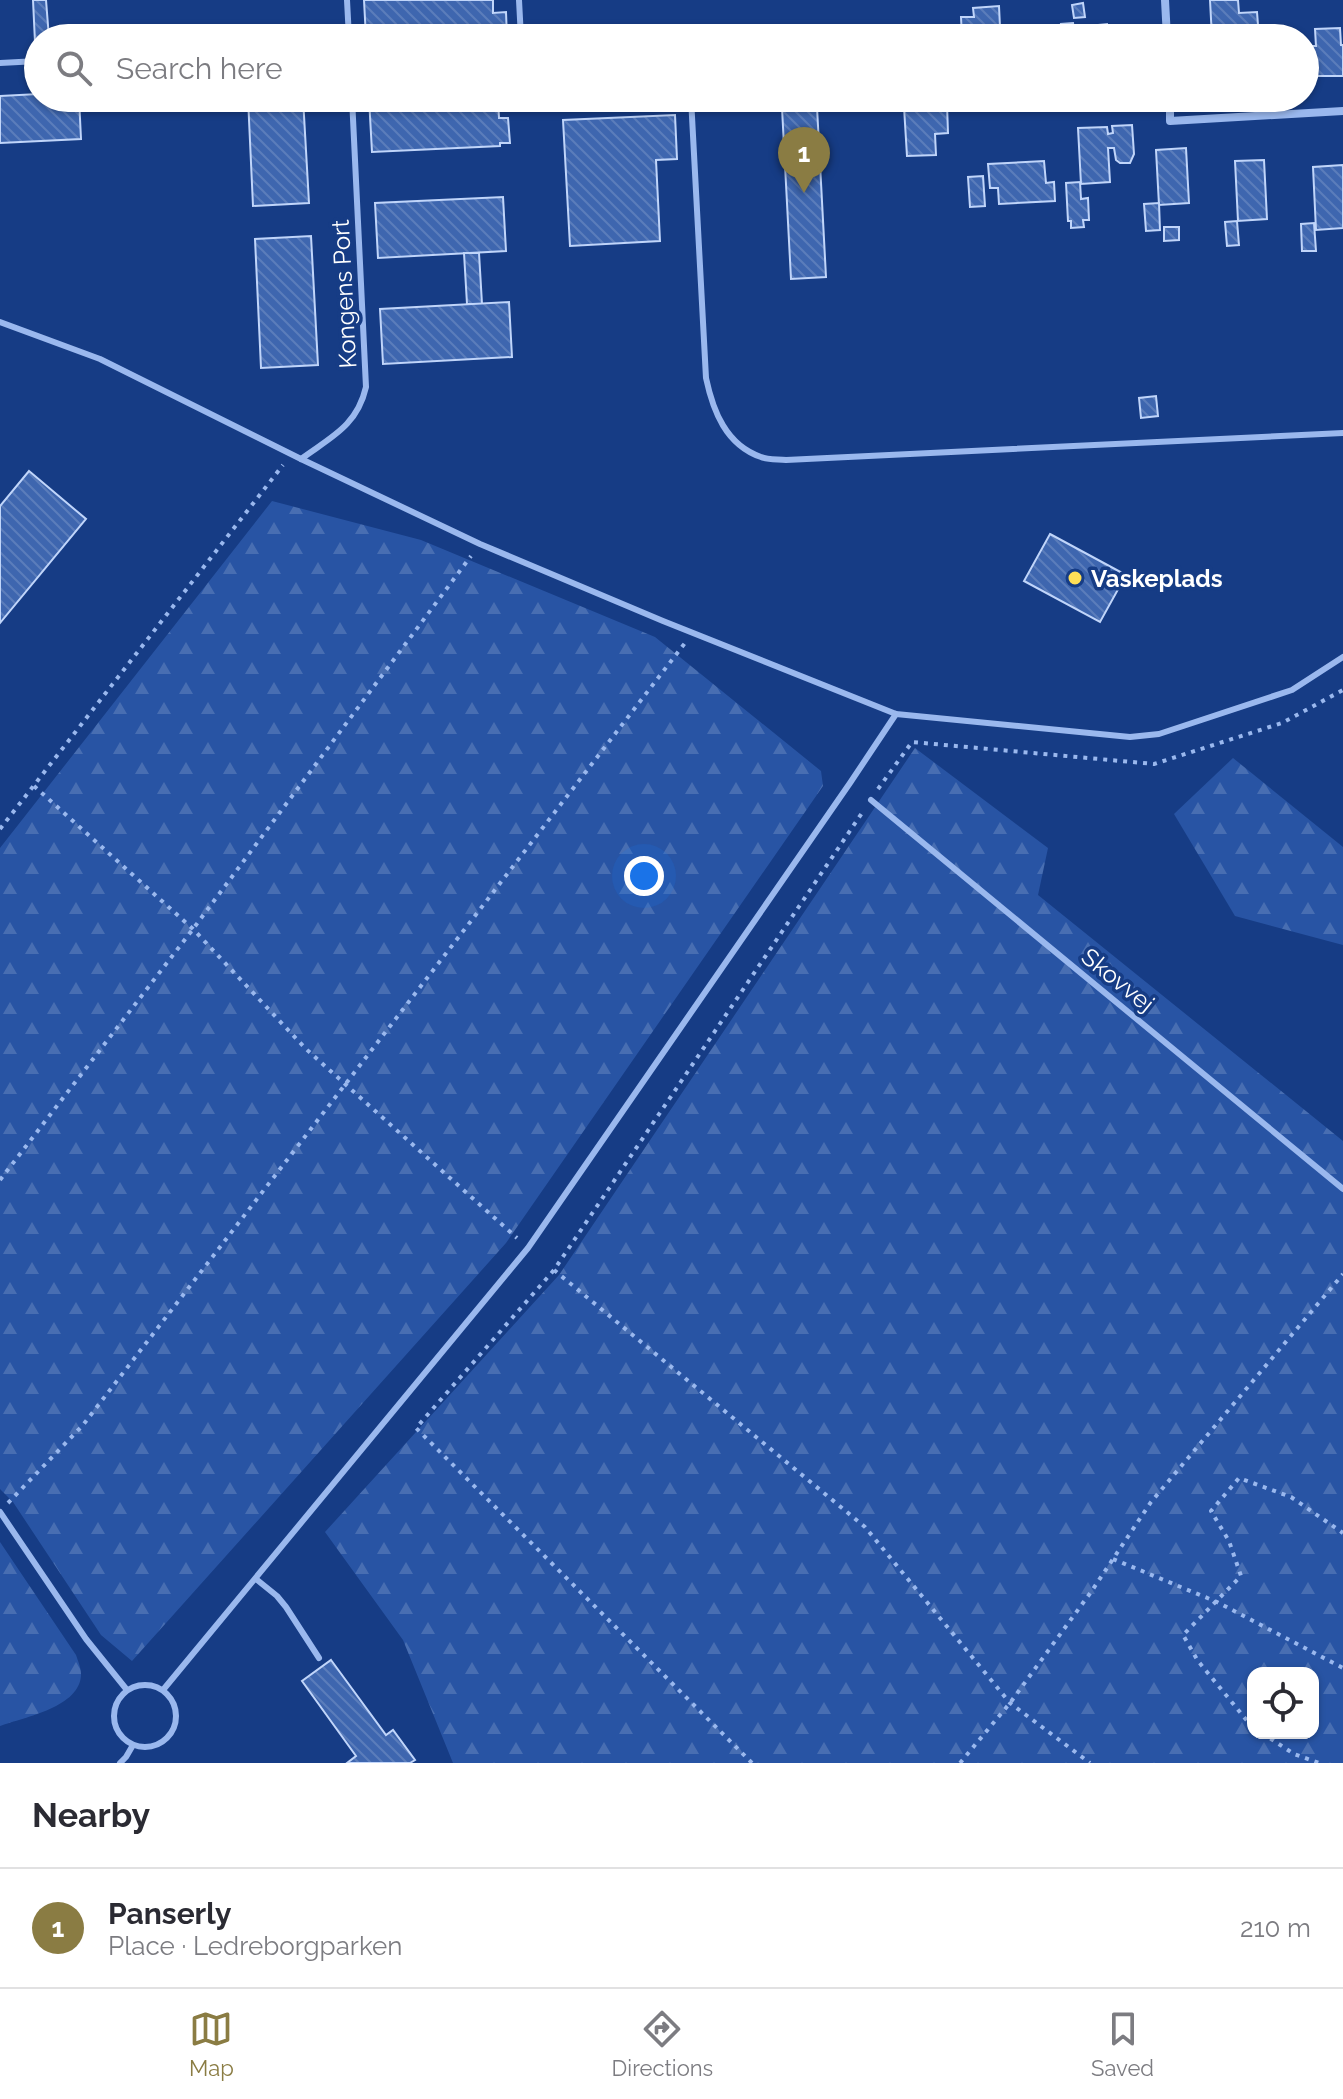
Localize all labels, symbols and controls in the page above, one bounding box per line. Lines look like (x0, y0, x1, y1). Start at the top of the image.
search box (24, 24, 1319, 112)
icon: search (52, 46, 96, 90)
text: Search here (116, 51, 283, 86)
pin: 1 (778, 127, 830, 193)
street label: Kongens Port (326, 219, 362, 369)
place label: Vaskeplads (1091, 564, 1223, 593)
marker: Vaskeplads (1066, 569, 1084, 587)
your location (624, 856, 664, 896)
street label: Skovvej (1076, 942, 1160, 1018)
map controls (1247, 1667, 1319, 1739)
button: locate (1247, 1667, 1319, 1739)
text: Nearby (32, 1795, 150, 1835)
text: Panserly (108, 1896, 231, 1931)
text: 1 (52, 1913, 64, 1943)
text: 210 m (1240, 1913, 1311, 1943)
text: Place · Ledreborgparken (108, 1931, 402, 1961)
tab: Map (189, 2007, 234, 2081)
tab: Directions (612, 2007, 713, 2081)
tab: Saved (1091, 2007, 1154, 2081)

